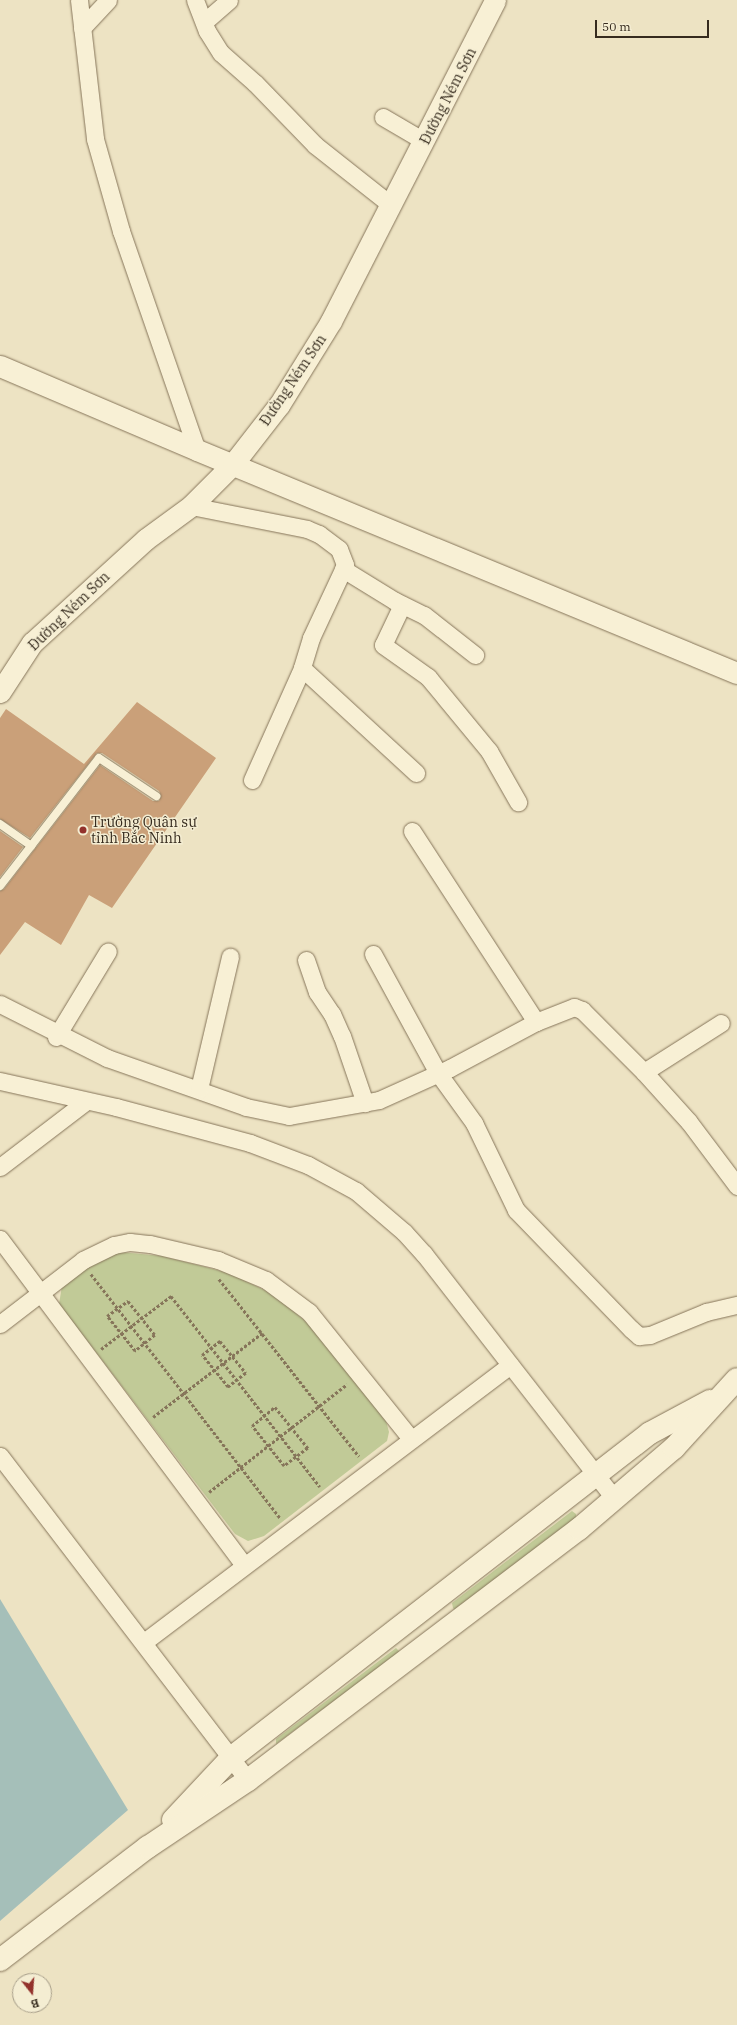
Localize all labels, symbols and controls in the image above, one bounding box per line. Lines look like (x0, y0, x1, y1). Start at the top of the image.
scale bar (597, 12, 711, 38)
text: 50 m (602, 19, 631, 34)
street label: Đường Ném Sơn (416, 45, 480, 147)
street label: Đường Ném Sơn (256, 331, 330, 429)
street label: Đường Ném Sơn (25, 568, 113, 654)
place label: Trường Quân sự tỉnh Bắc Ninh (91, 814, 197, 846)
marker: Trường Quân sự tỉnh Bắc Ninh (78, 825, 88, 835)
north arrow (12, 1973, 52, 2013)
text: B (29, 1996, 41, 2011)

